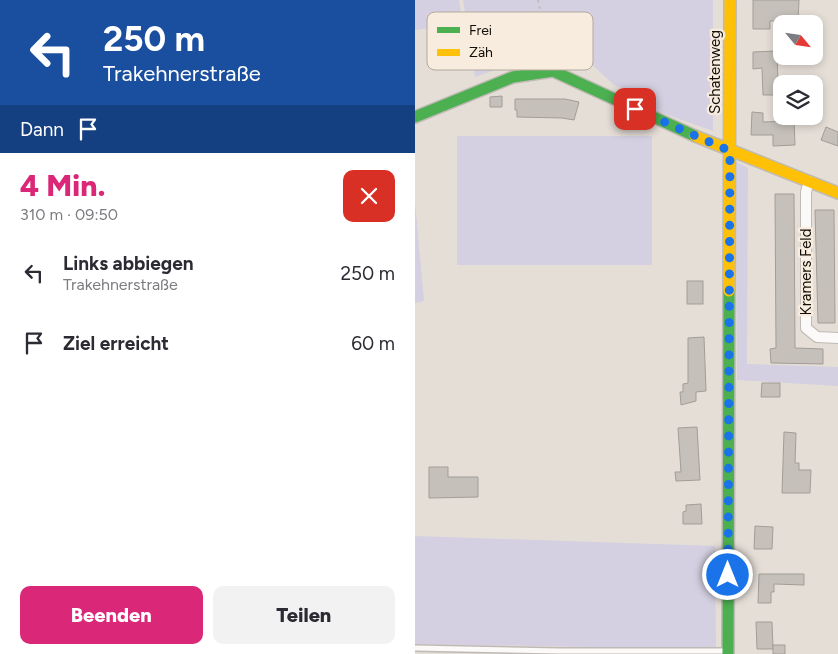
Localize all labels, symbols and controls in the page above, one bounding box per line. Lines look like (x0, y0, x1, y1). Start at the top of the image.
legend (427, 12, 593, 70)
north arrow (773, 15, 823, 65)
map controls (773, 15, 823, 125)
text: 250 m (103, 18, 205, 60)
icon: left (20, 20, 85, 85)
text: Frei (469, 22, 492, 39)
street label: Schatenweg (706, 30, 724, 114)
text: Zäh (469, 44, 493, 61)
text: Trakehnerstraße (103, 60, 261, 87)
button: layers (773, 75, 823, 125)
pin (614, 88, 656, 130)
icon: arrive (621, 95, 649, 123)
icon: arrive (74, 115, 102, 143)
text: Dann (20, 118, 64, 141)
text: 4 Min. (20, 167, 106, 204)
button: close (343, 170, 395, 222)
text: 310 m · 09:50 (20, 205, 118, 224)
street label: Kramers Feld (797, 229, 815, 315)
text: Links abbiegen (63, 252, 194, 275)
icon: left (20, 259, 48, 287)
text: 250 m (340, 262, 395, 285)
text: Trakehnerstraße (63, 275, 178, 294)
icon: arrive (20, 329, 48, 357)
text: Ziel erreicht (63, 332, 169, 355)
text: 60 m (351, 332, 395, 355)
position arrow (701, 548, 753, 600)
button: Beenden (20, 586, 203, 644)
button: Teilen (213, 586, 395, 644)

